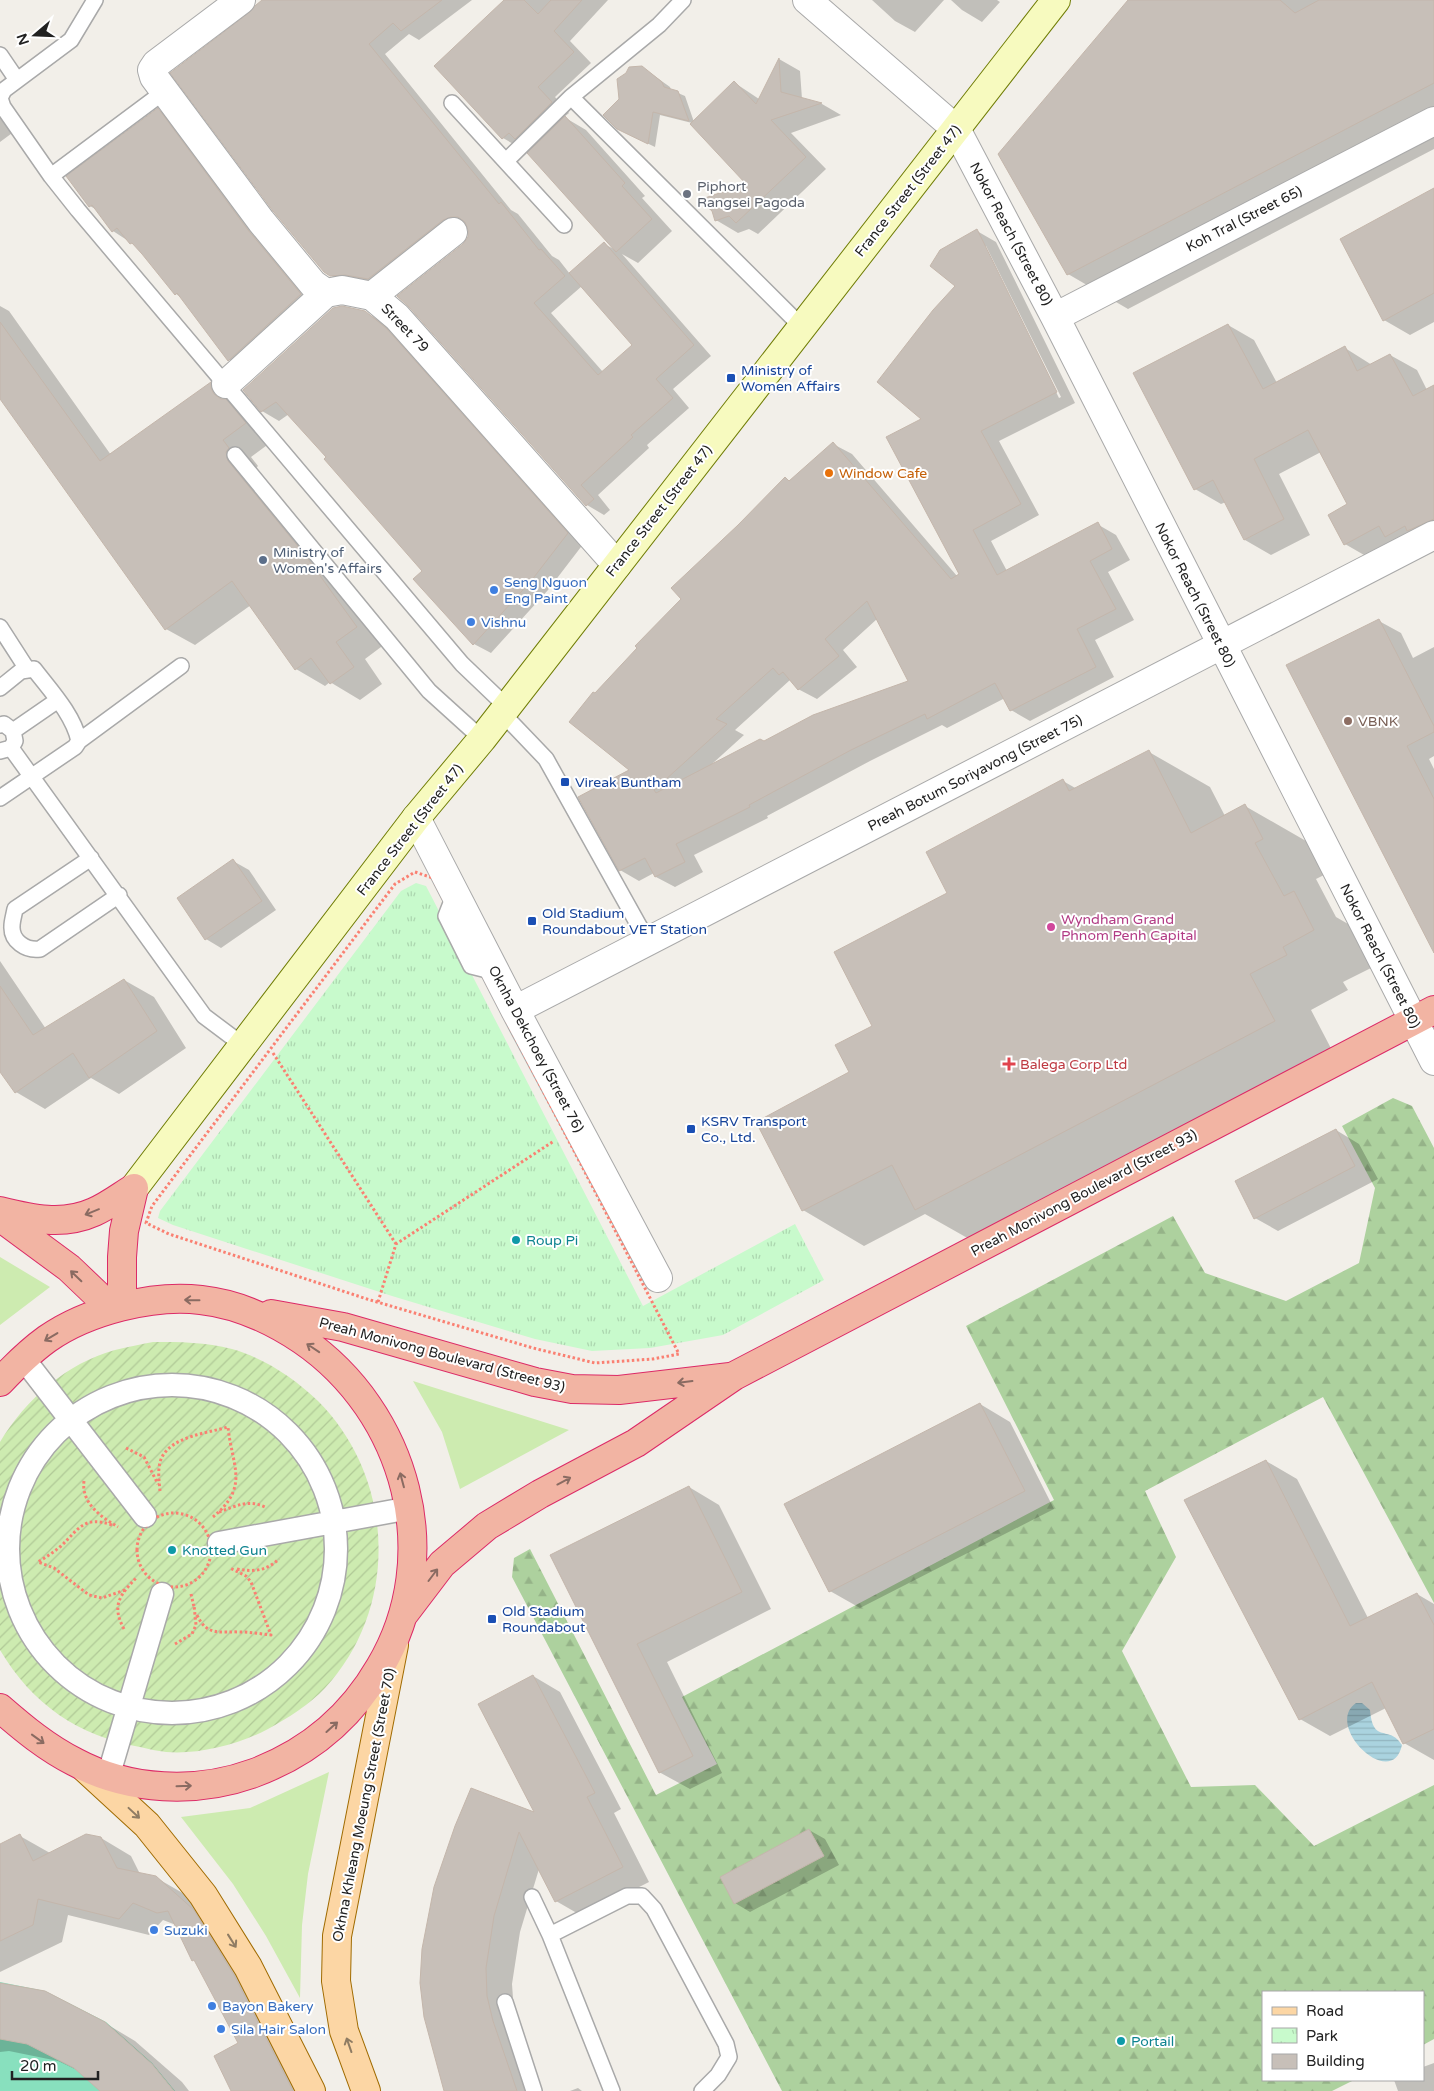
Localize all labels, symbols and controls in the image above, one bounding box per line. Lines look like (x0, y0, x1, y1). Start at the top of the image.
north arrow (10, 10, 60, 60)
text: N (13, 31, 33, 47)
street label: France Street (Street 47) (851, 122, 965, 260)
street label: Nokor Reach (Street 80) (966, 159, 1056, 309)
place label: Piphort Rangsei Pagoda (697, 178, 805, 211)
street label: Koh Tral (Street 65) (1183, 182, 1305, 256)
marker: Piphort Rangsei Pagoda (681, 188, 693, 200)
street label: Street 79 (378, 300, 432, 356)
place label: Ministry of Women Affairs (741, 362, 840, 395)
marker: Ministry of Women Affairs (725, 372, 737, 384)
street label: France Street (Street 47) (602, 442, 716, 580)
place label: Window Cafe (839, 465, 927, 482)
marker: Window Cafe (823, 467, 835, 479)
street label: Nokor Reach (Street 80) (1151, 520, 1239, 670)
place label: Ministry of Women's Affairs (273, 544, 382, 577)
marker: Ministry of Women's Affairs (257, 554, 269, 566)
place label: Seng Nguon Eng Paint (504, 574, 587, 607)
marker: Seng Nguon Eng Paint (488, 584, 500, 596)
place label: Vishnu (481, 614, 526, 631)
marker: Vishnu (465, 616, 477, 628)
street label: Preah Botum Soriyavong (Street 75) (865, 711, 1085, 835)
place label: VBNK (1358, 713, 1398, 730)
marker: VBNK (1342, 715, 1354, 727)
street label: France Street (Street 47) (353, 761, 467, 899)
place label: Vireak Buntham (575, 774, 681, 791)
marker: Vireak Buntham (559, 776, 571, 788)
street label: Nokor Reach (Street 80) (1336, 881, 1424, 1031)
place label: Old Stadium Roundabout VET Station (542, 905, 707, 938)
place label: Wyndham Grand Phnom Penh Capital (1061, 911, 1197, 944)
marker: Old Stadium Roundabout VET Station (526, 915, 538, 927)
marker: Wyndham Grand Phnom Penh Capital (1045, 921, 1057, 933)
street label: Oknha Dekchoey (Street 76) (485, 963, 587, 1135)
place label: Balega Corp Ltd (1020, 1056, 1127, 1073)
marker: Balega Corp Ltd (1002, 1057, 1016, 1071)
place label: KSRV Transport Co., Ltd. (701, 1113, 807, 1146)
marker: KSRV Transport Co., Ltd. (685, 1123, 697, 1135)
street label: Preah Monivong Boulevard (Street 93) (968, 1126, 1200, 1260)
one-way arrow (85, 1208, 100, 1218)
place label: Roup Pi (526, 1232, 578, 1249)
marker: Roup Pi (510, 1234, 522, 1246)
one-way arrow (71, 1270, 83, 1282)
one-way arrow (185, 1295, 201, 1304)
street label: Preah Monivong Boulevard (Street 93) (317, 1314, 567, 1396)
one-way arrow (45, 1333, 59, 1343)
one-way arrow (306, 1343, 320, 1353)
one-way arrow (678, 1377, 694, 1387)
one-way arrow (397, 1472, 407, 1488)
one-way arrow (556, 1476, 571, 1485)
place label: Knotted Gun (182, 1542, 267, 1559)
marker: Knotted Gun (166, 1544, 178, 1556)
one-way arrow (428, 1568, 438, 1582)
place label: Old Stadium Roundabout (502, 1603, 586, 1636)
marker: Old Stadium Roundabout (486, 1613, 498, 1625)
street label: Okhna Khleang Moeung Street (Street 70) (329, 1667, 399, 1943)
one-way arrow (325, 1721, 338, 1733)
one-way arrow (31, 1734, 45, 1744)
one-way arrow (176, 1781, 192, 1791)
one-way arrow (128, 1807, 140, 1819)
place label: Suzuki (164, 1922, 208, 1939)
marker: Suzuki (148, 1924, 160, 1936)
one-way arrow (228, 1934, 238, 1948)
legend (1262, 1991, 1424, 2081)
place label: Bayon Bakery (222, 1998, 314, 2015)
marker: Bayon Bakery (206, 2000, 218, 2012)
text: Road (1306, 2002, 1344, 2020)
place label: Sila Hair Salon (231, 2021, 326, 2038)
marker: Sila Hair Salon (215, 2023, 227, 2035)
text: Park (1306, 2027, 1338, 2045)
place label: Portail (1131, 2033, 1174, 2050)
marker: Portail (1115, 2035, 1127, 2047)
one-way arrow (344, 2038, 353, 2054)
scale bar (12, 2048, 99, 2080)
text: Building (1306, 2052, 1365, 2070)
text: 20 m (20, 2057, 57, 2075)

